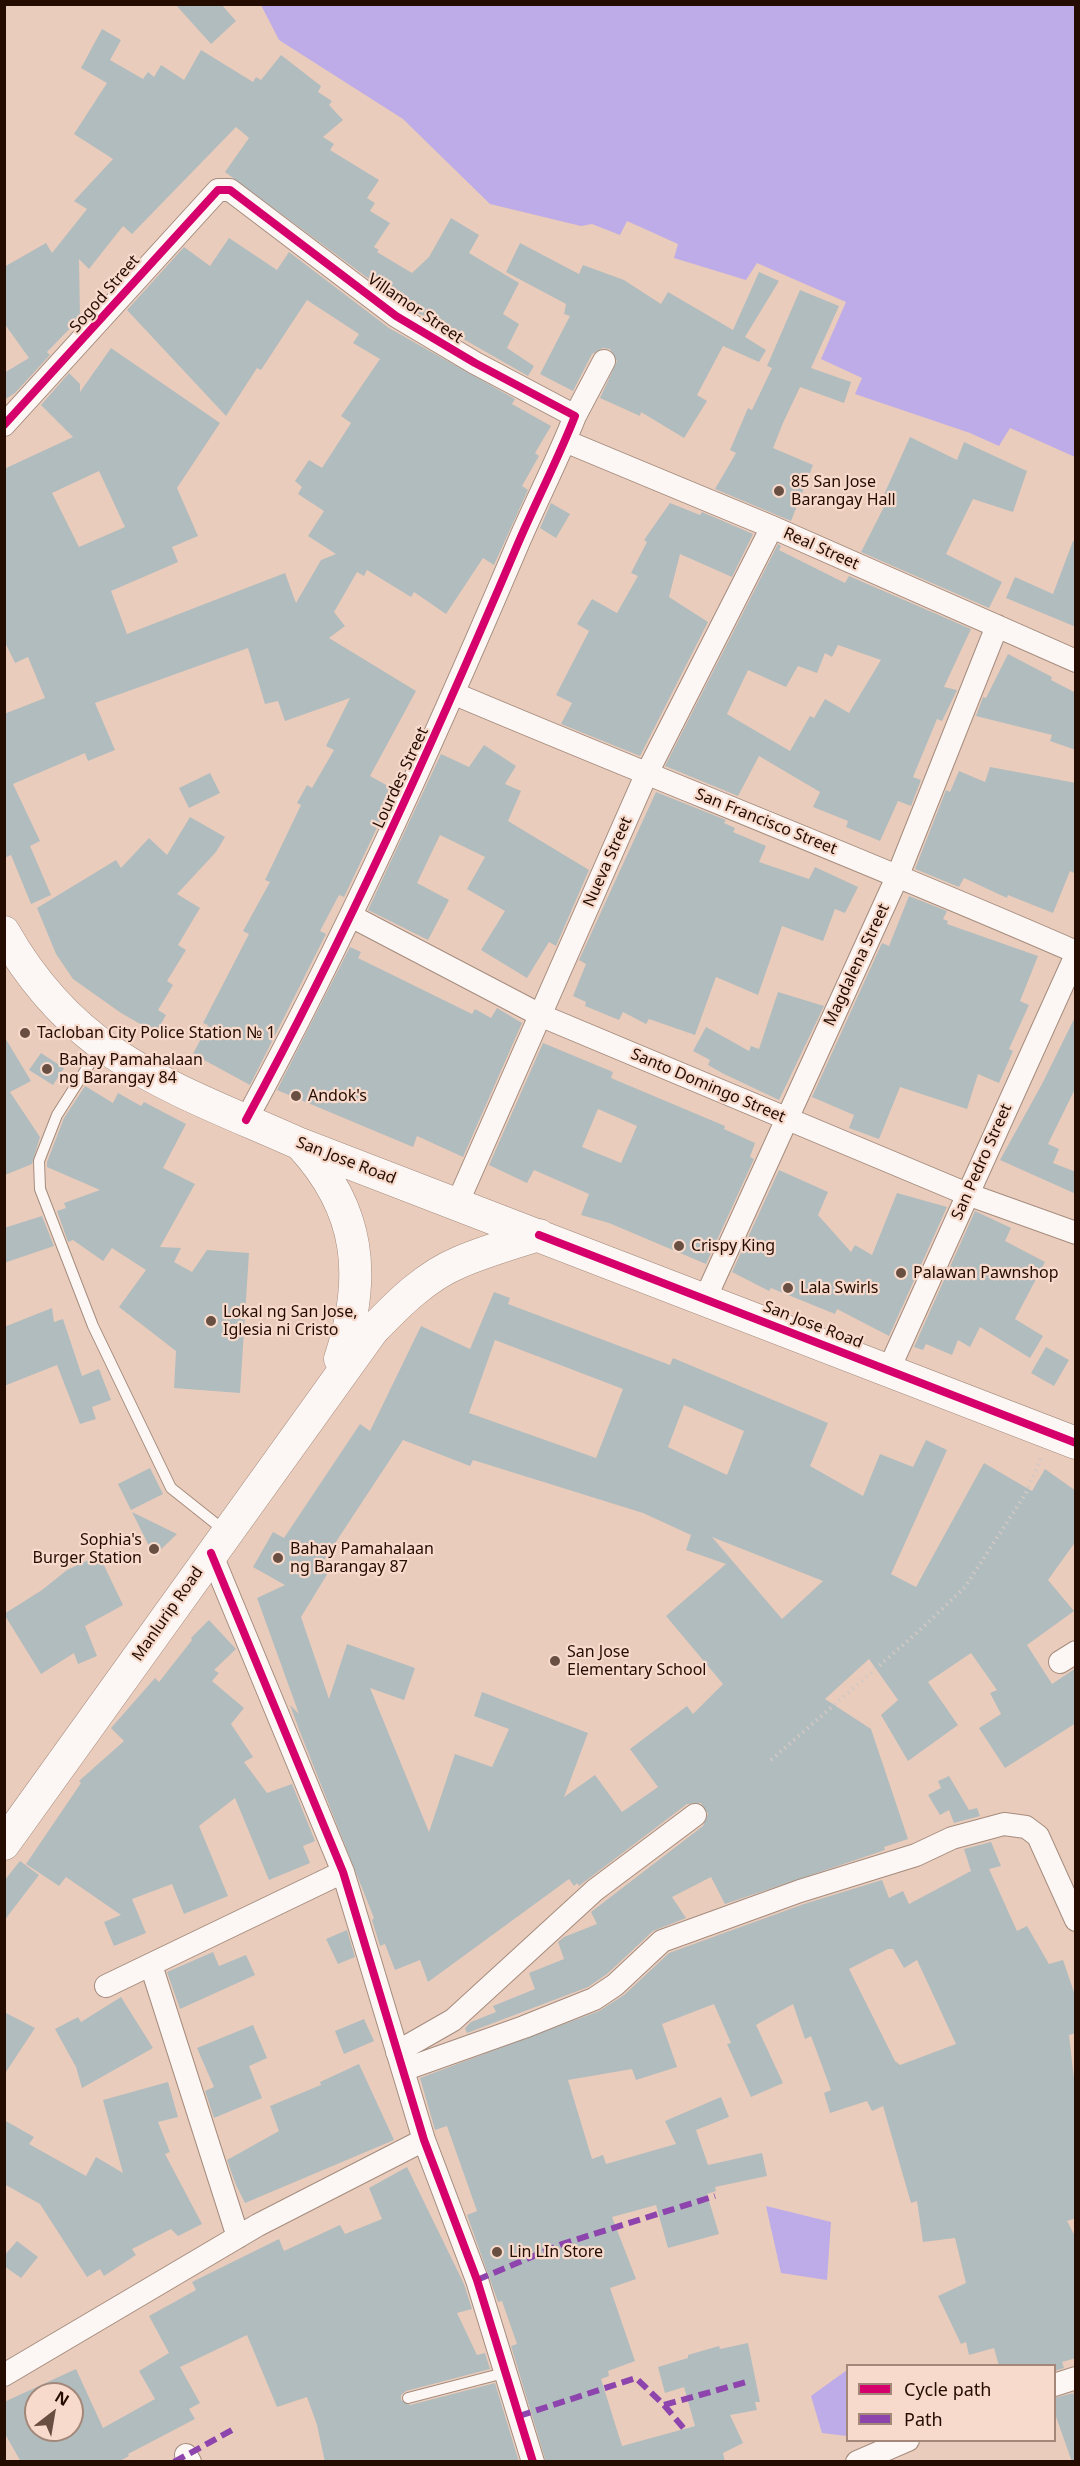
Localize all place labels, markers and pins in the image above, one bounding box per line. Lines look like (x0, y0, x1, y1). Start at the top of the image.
place label: 85 San Jose Barangay Hall (791, 472, 896, 510)
marker: 85 San Jose Barangay Hall (772, 484, 786, 498)
place label: Tacloban City Police Station № 1 (37, 1023, 276, 1043)
marker: Tacloban City Police Station № 1 (18, 1026, 32, 1040)
place label: Bahay Pamahalaan ng Barangay 84 (59, 1050, 203, 1088)
marker: Bahay Pamahalaan ng Barangay 84 (40, 1062, 54, 1076)
place label: Andok's (308, 1086, 367, 1106)
marker: Andok's (289, 1089, 303, 1103)
place label: Crispy King (691, 1236, 775, 1256)
marker: Crispy King (672, 1239, 686, 1253)
place label: Palawan Pawnshop (913, 1263, 1059, 1283)
marker: Palawan Pawnshop (894, 1266, 908, 1280)
place label: Lala Swirls (800, 1278, 879, 1298)
marker: Lala Swirls (781, 1281, 795, 1295)
place label: Lokal ng San Jose, Iglesia ni Cristo (223, 1302, 358, 1340)
marker: Lokal ng San Jose, Iglesia ni Cristo (204, 1314, 218, 1328)
place label: Sophia's Burger Station (33, 1530, 142, 1568)
place label: Bahay Pamahalaan ng Barangay 87 (290, 1539, 434, 1577)
marker: Sophia's Burger Station (147, 1542, 161, 1556)
marker: Bahay Pamahalaan ng Barangay 87 (271, 1551, 285, 1565)
place label: San Jose Elementary School (567, 1642, 706, 1680)
marker: San Jose Elementary School (548, 1654, 562, 1668)
place label: Lin LIn Store (509, 2242, 603, 2262)
marker: Lin LIn Store (490, 2245, 504, 2259)

